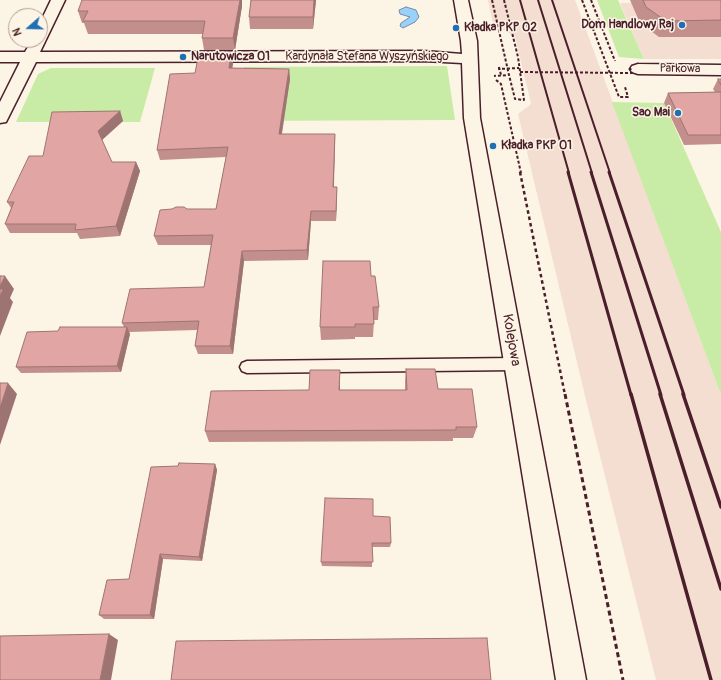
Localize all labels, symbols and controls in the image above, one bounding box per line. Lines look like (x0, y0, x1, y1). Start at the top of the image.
north arrow (8, 8, 48, 48)
place label: Dom Handlowy Raj (581, 18, 674, 32)
marker: Dom Handlowy Raj (677, 20, 687, 30)
place label: Kładka PKP 02 (464, 21, 537, 35)
marker: Kładka PKP 02 (451, 23, 461, 33)
text: N (10, 26, 25, 38)
place label: Narutowicza 01 (191, 50, 270, 64)
street label: Kardynała Stefana Wyszyńskiego (285, 50, 449, 64)
marker: Narutowicza 01 (178, 52, 188, 62)
street label: Parkowa (659, 61, 701, 77)
place label: Sao Mai (632, 106, 670, 120)
marker: Sao Mai (673, 108, 683, 118)
place label: Kładka PKP 01 (501, 139, 572, 153)
marker: Kładka PKP 01 (488, 141, 498, 151)
street label: Kolejowa (498, 313, 524, 367)

